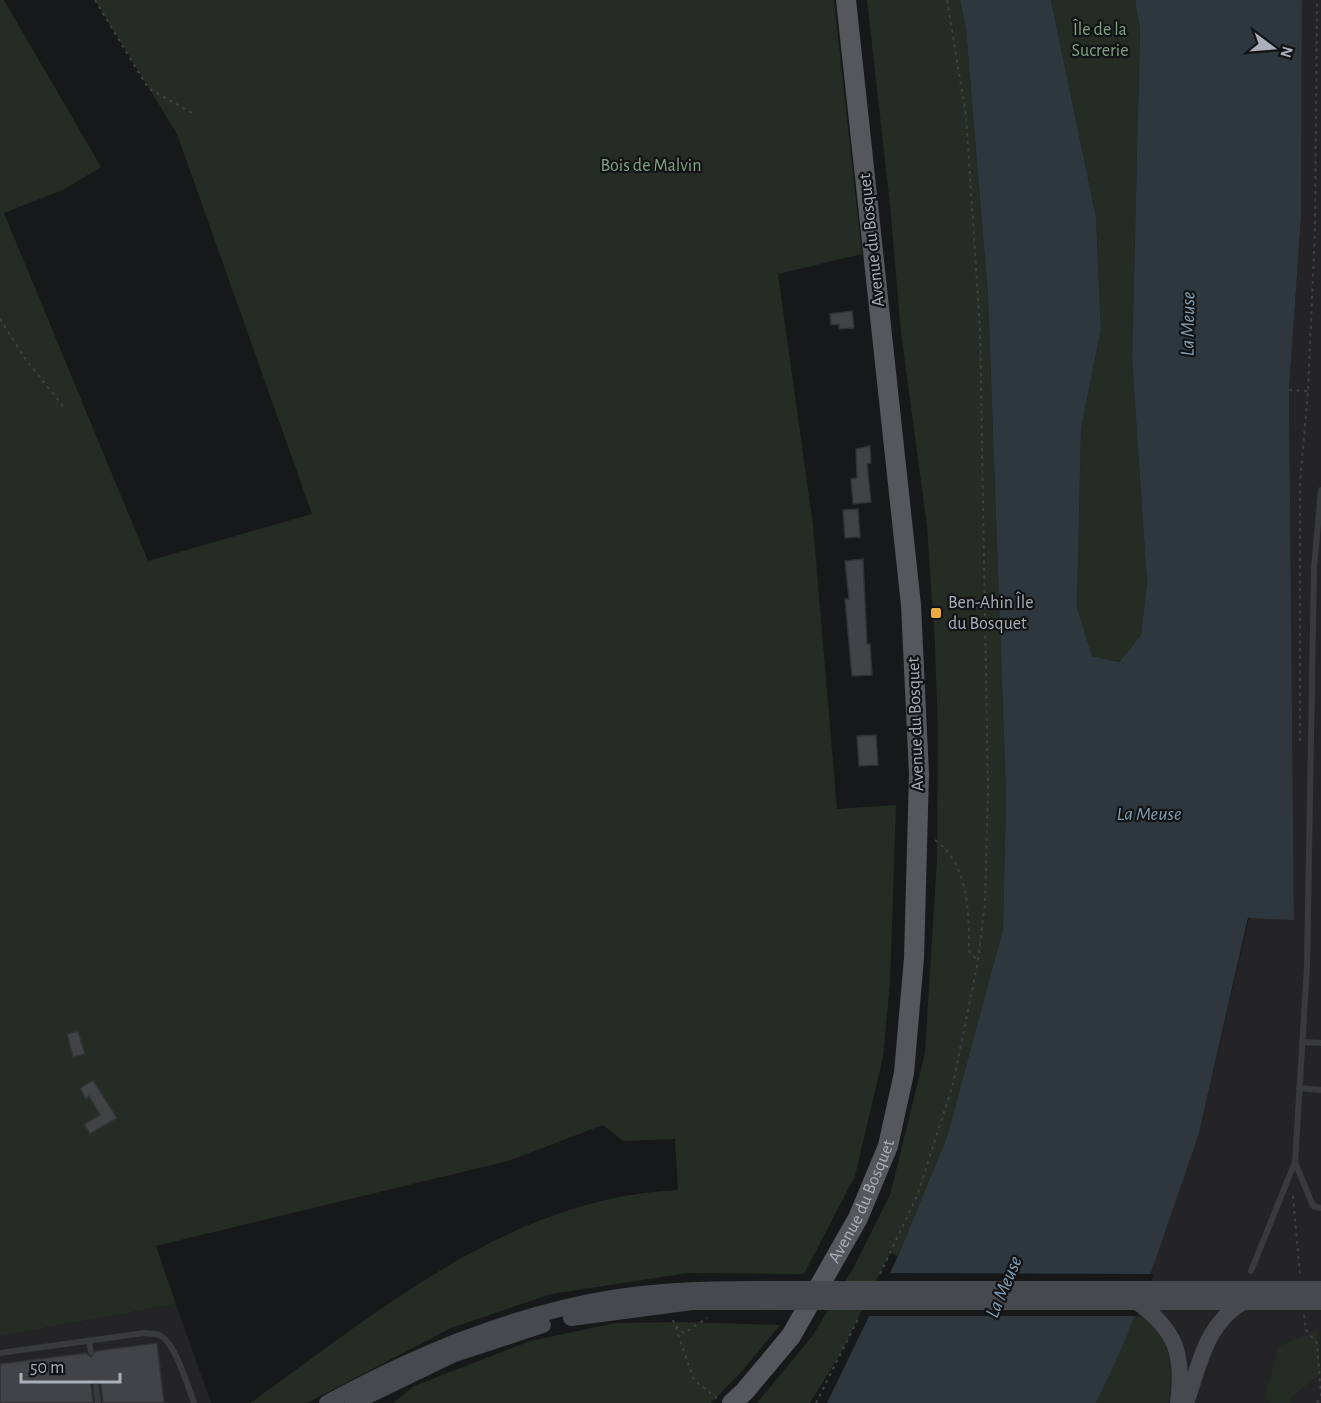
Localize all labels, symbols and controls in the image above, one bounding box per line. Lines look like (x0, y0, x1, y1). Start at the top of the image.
park label: Île de la Sucrerie (1072, 18, 1129, 60)
north arrow (1243, 18, 1303, 78)
text: N (1277, 44, 1296, 59)
park label: Bois de Malvin (601, 157, 701, 175)
street label: Avenue du Bosquet (856, 172, 888, 308)
water label: La Meuse (1177, 291, 1199, 357)
place label: Ben-Ahin Île du Bosquet (948, 591, 1034, 633)
marker: Ben-Ahin Île du Bosquet (929, 606, 943, 620)
street label: Avenue du Bosquet (905, 656, 927, 791)
water label: La Meuse (1117, 804, 1182, 824)
street label: Avenue du Bosquet (825, 1138, 898, 1266)
water label: La Meuse (982, 1253, 1026, 1321)
scale bar (21, 1346, 120, 1384)
text: 50 m (30, 1359, 64, 1377)

